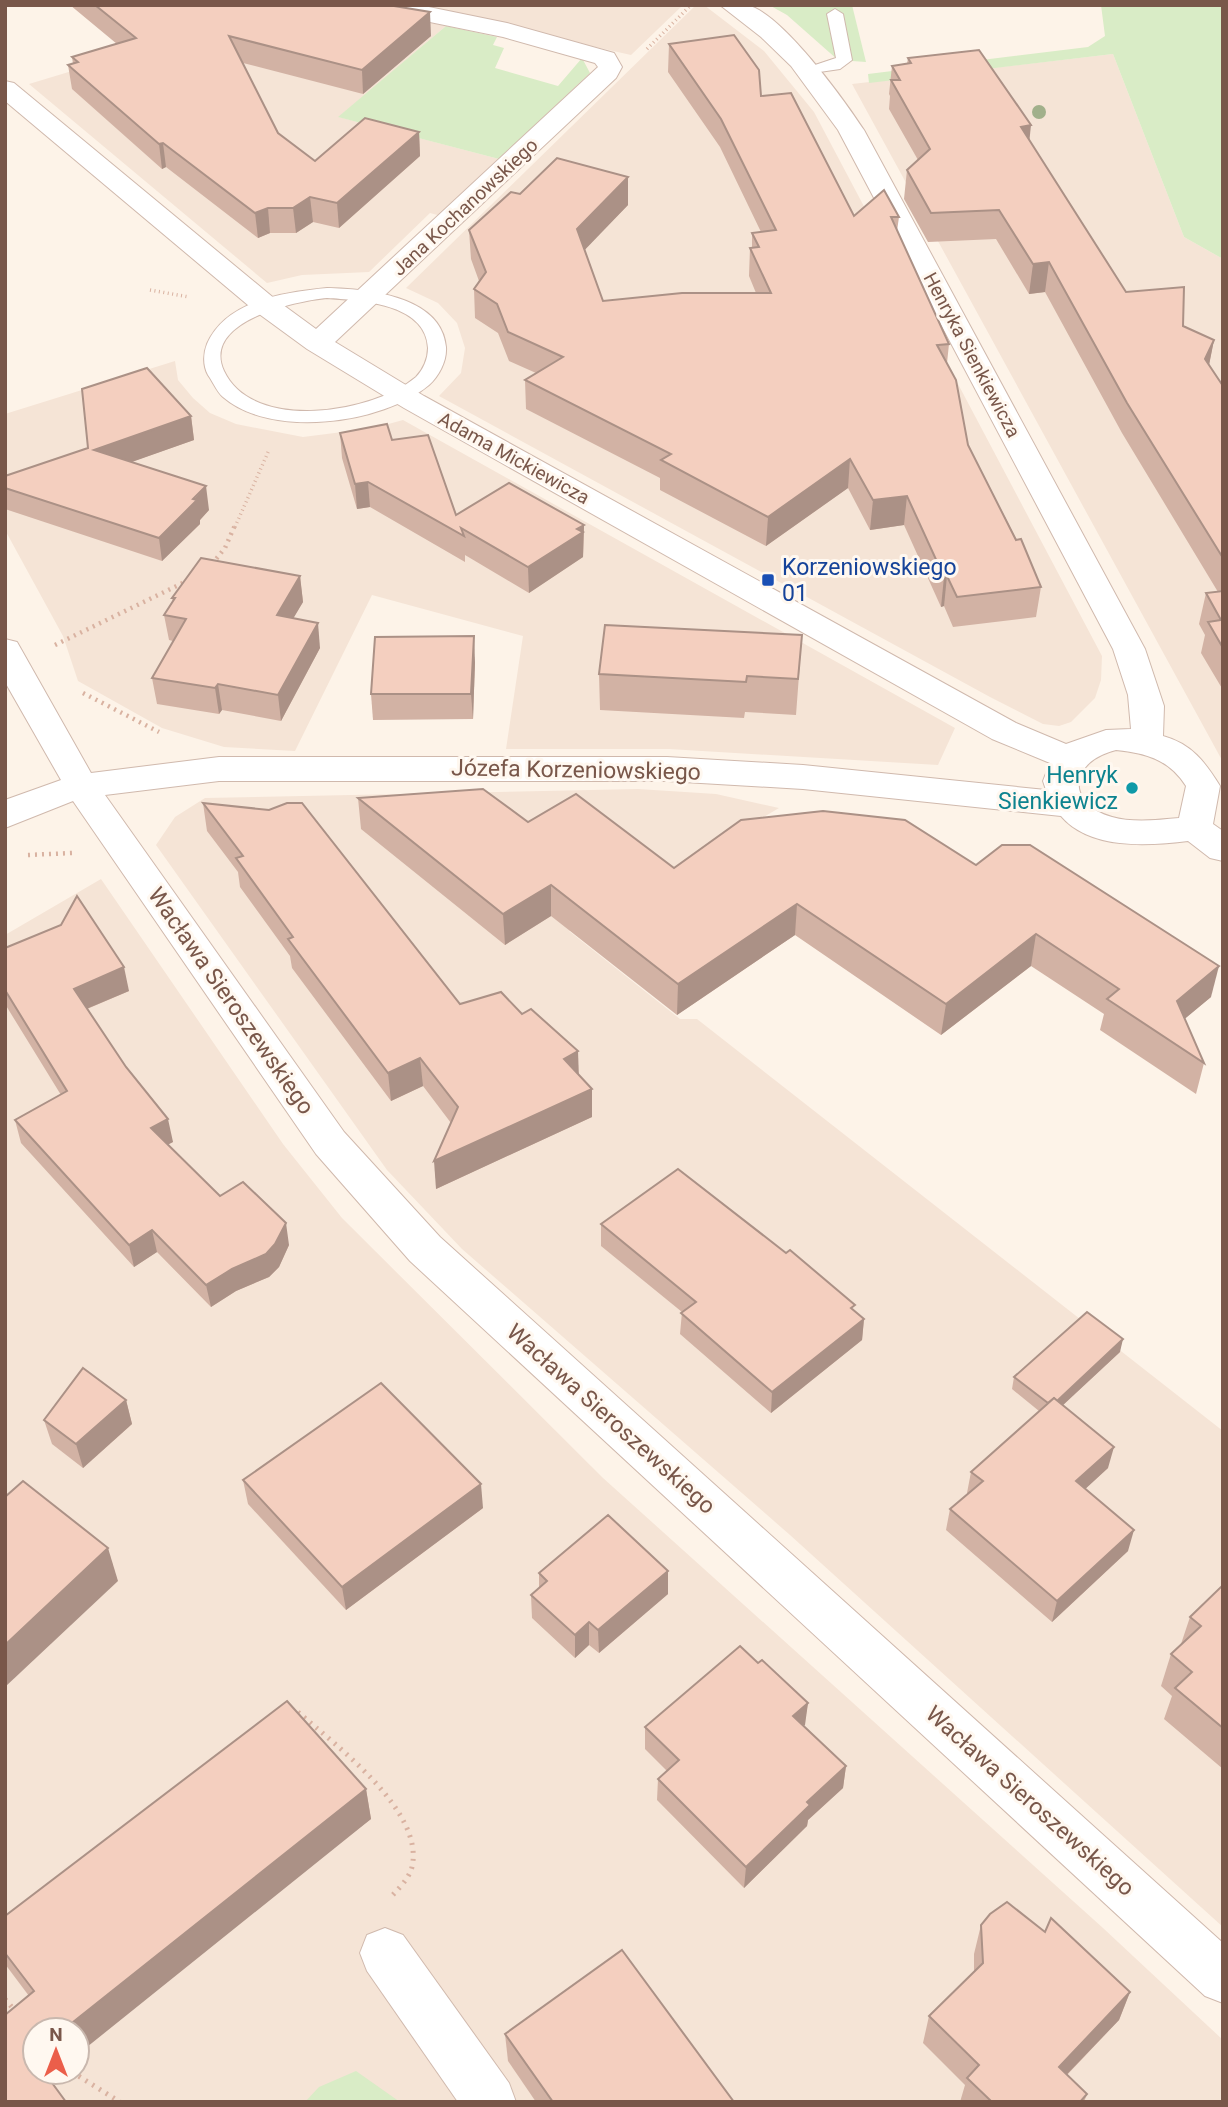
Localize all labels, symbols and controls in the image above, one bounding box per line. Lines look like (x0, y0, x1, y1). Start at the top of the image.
street label: Jana Kochanowskiego (387, 134, 543, 280)
street label: Henryka Sienkiewicza (919, 268, 1025, 442)
street label: Adama Mickiewicza (434, 407, 594, 509)
place label: Korzeniowskiego 01 (782, 554, 957, 607)
marker: Korzeniowskiego 01 (760, 572, 776, 588)
street label: Józefa Korzeniowskiego (451, 754, 701, 786)
place label: Henryk Sienkiewicz (998, 762, 1118, 815)
marker: Henryk Sienkiewicz (1124, 780, 1140, 796)
street label: Wacława Sieroszewskiego (142, 882, 320, 1120)
street label: Wacława Sieroszewskiego (501, 1318, 721, 1520)
street label: Wacława Sieroszewskiego (920, 1700, 1140, 1902)
north arrow (21, 2016, 91, 2086)
text: N (49, 2023, 63, 2046)

